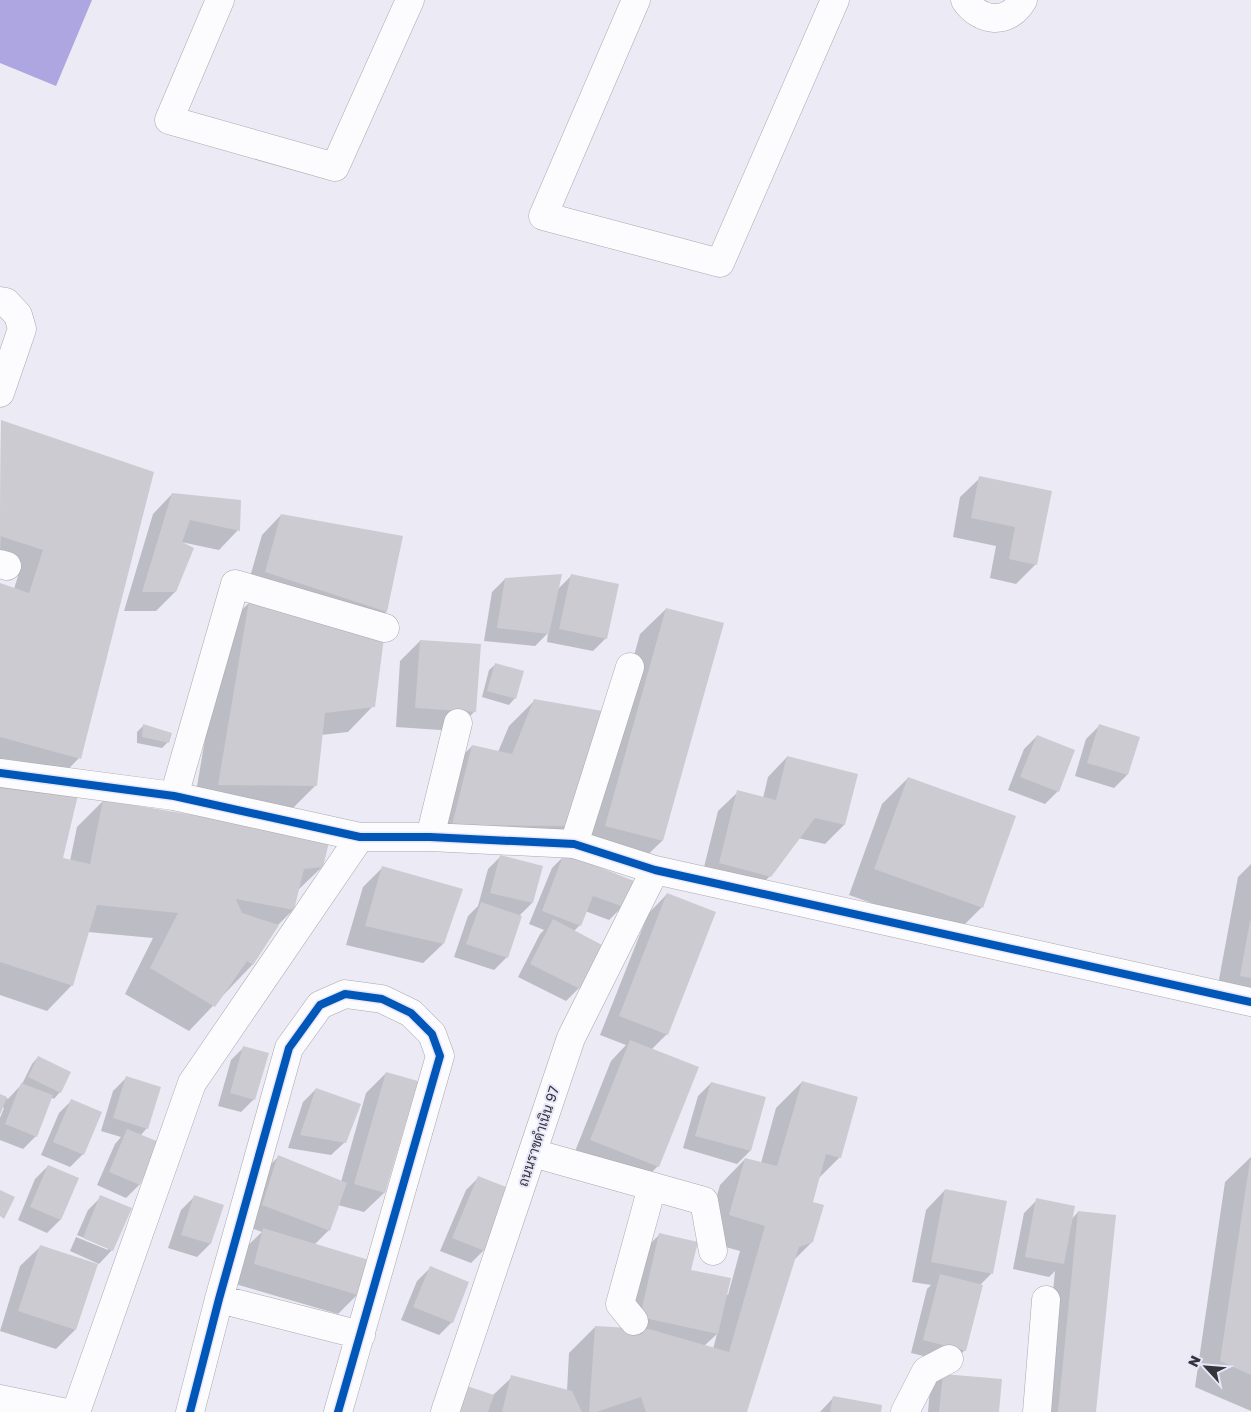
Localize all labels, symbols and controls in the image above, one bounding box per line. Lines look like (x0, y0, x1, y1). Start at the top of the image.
street label: ถนนราขดำเนิน 97 (514, 1084, 562, 1188)
north arrow (1181, 1342, 1231, 1392)
text: N (1184, 1353, 1204, 1370)

